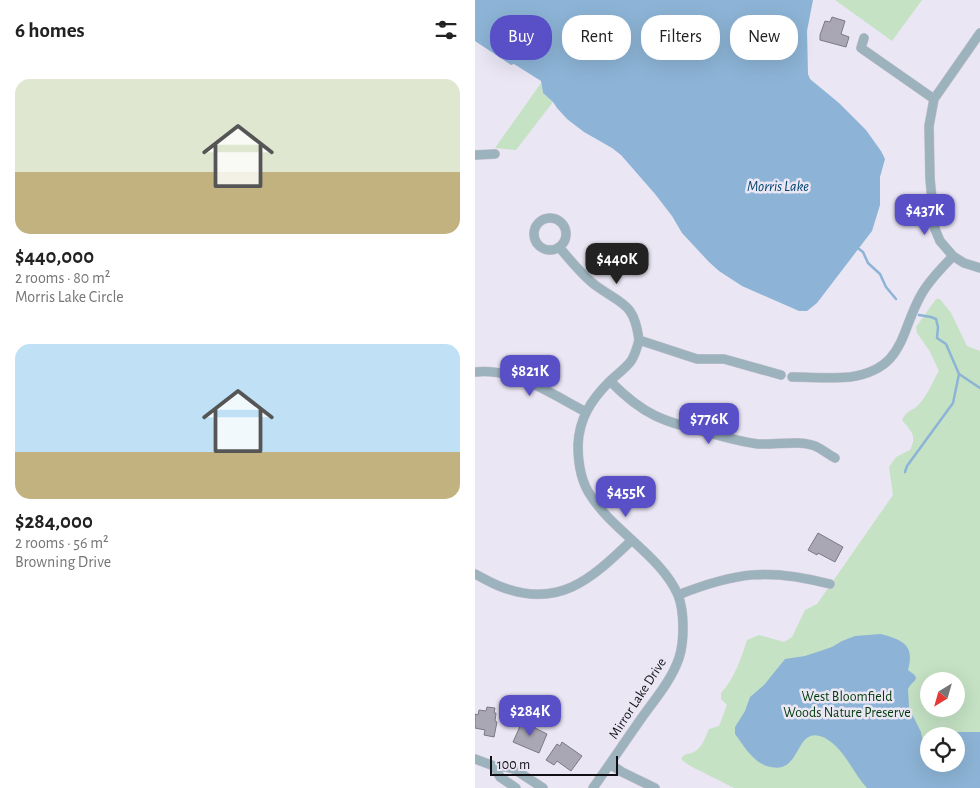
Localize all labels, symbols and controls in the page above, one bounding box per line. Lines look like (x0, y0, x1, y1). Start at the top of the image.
chip: Buy (490, 15, 552, 60)
chip: Rent (562, 15, 631, 60)
chip: Filters (641, 15, 720, 60)
chip: New (730, 15, 798, 60)
icon: filters (432, 16, 460, 44)
text: 6 homes (15, 20, 85, 41)
icon: home (193, 111, 283, 201)
water label: Morris Lake (747, 179, 809, 194)
pin: $437K (890, 194, 960, 236)
text: $437K (906, 202, 944, 218)
pin: $440K (582, 242, 652, 285)
text: $440,000 (15, 246, 94, 267)
text: $440K (597, 251, 637, 267)
text: 2 rooms · 80 m² (15, 270, 110, 286)
text: Morris Lake Circle (15, 289, 124, 305)
pin: $821K (495, 354, 565, 397)
text: $821K (511, 363, 549, 379)
icon: home (193, 376, 283, 466)
pin: $776K (674, 402, 744, 445)
text: $776K (690, 411, 728, 427)
pin: $455K (591, 476, 661, 518)
text: $455K (607, 484, 645, 500)
text: $284,000 (15, 511, 93, 532)
text: 2 rooms · 56 m² (15, 535, 109, 551)
text: Browning Drive (15, 554, 111, 570)
street label: Mirror Lake Drive (607, 656, 669, 742)
north arrow (920, 672, 965, 718)
map controls (920, 672, 965, 772)
park label: West Bloomfield Woods Nature Preserve (783, 690, 911, 720)
pin: $284K (495, 694, 565, 737)
text: $284K (510, 703, 550, 719)
button: locate (920, 727, 965, 772)
scale bar (490, 753, 617, 776)
text: 100 m (497, 758, 530, 772)

